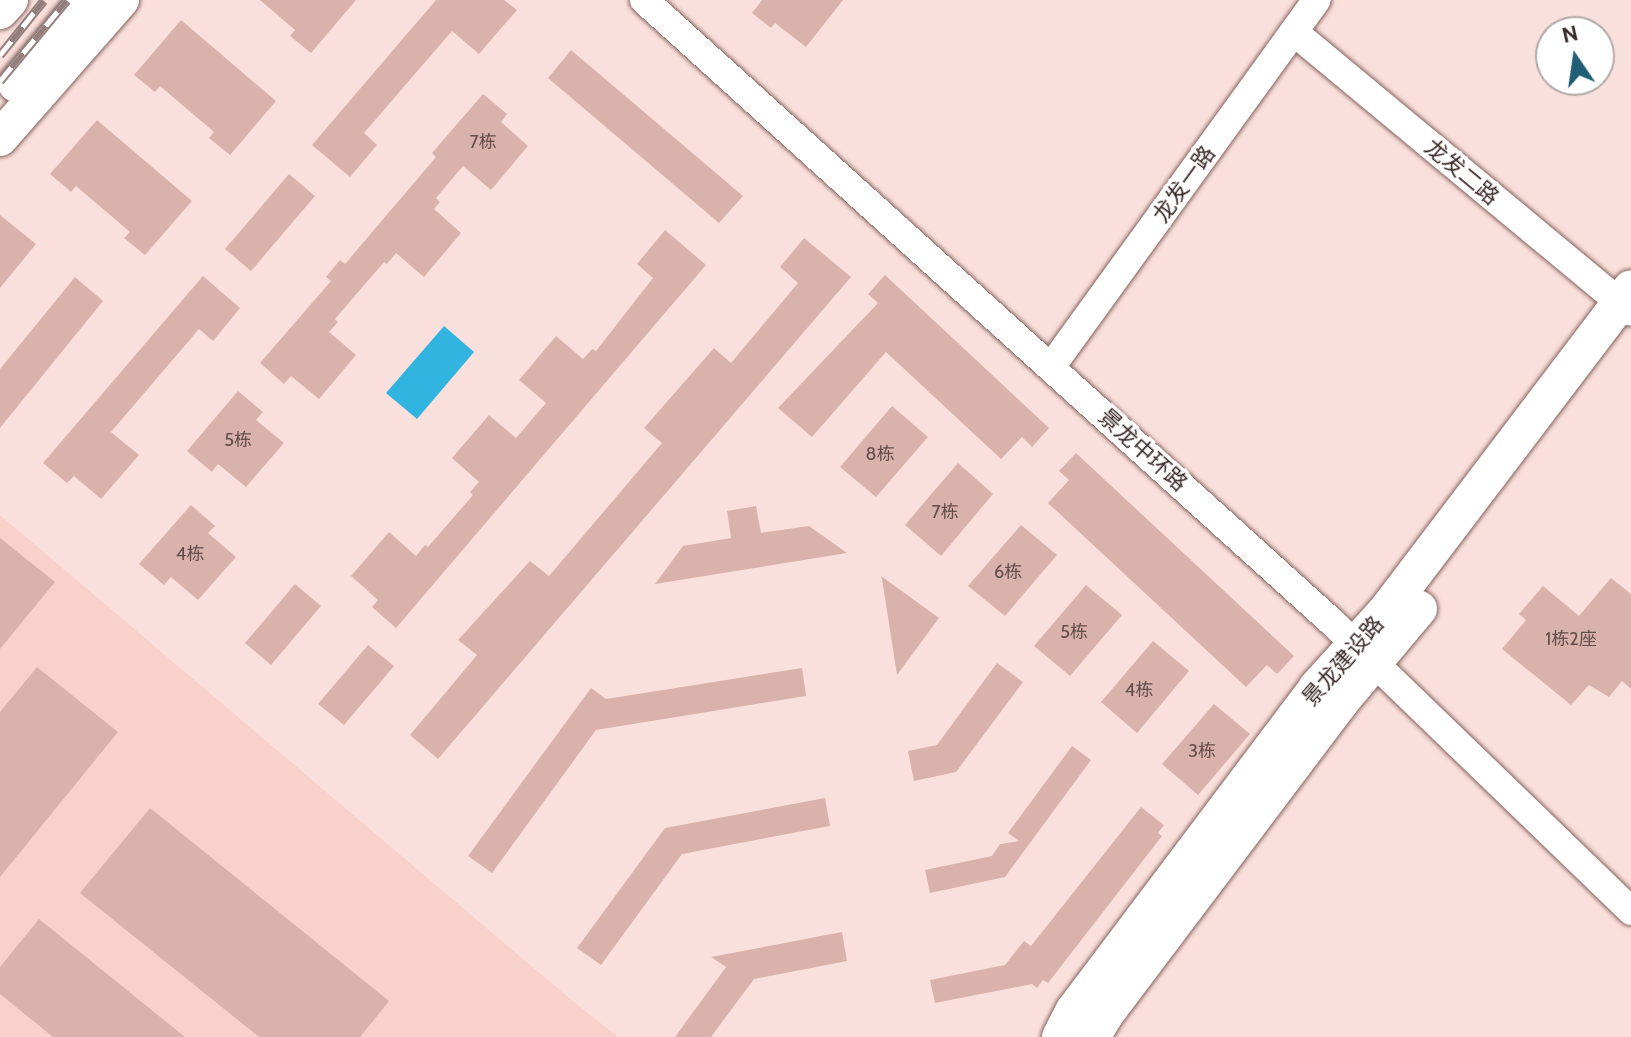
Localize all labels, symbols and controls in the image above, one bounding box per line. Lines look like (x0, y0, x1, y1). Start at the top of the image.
north arrow (1535, 16, 1615, 96)
text: N (1559, 19, 1581, 49)
house number: 7栋 (469, 131, 497, 153)
street label: 龙发二路 (1420, 134, 1504, 210)
street label: 龙发一路 (1147, 141, 1221, 227)
street label: 景龙中环路 (1093, 403, 1193, 497)
house number: 5栋 (224, 429, 252, 451)
house number: 8栋 (866, 443, 894, 465)
house number: 7栋 (931, 501, 959, 523)
house number: 4栋 (176, 543, 204, 565)
house number: 6栋 (994, 561, 1022, 583)
street label: 景龙建设路 (1297, 611, 1389, 711)
house number: 5栋 (1060, 621, 1088, 643)
house number: 1栋2座 (1545, 628, 1597, 650)
house number: 4栋 (1125, 679, 1153, 701)
house number: 3栋 (1188, 740, 1216, 762)

